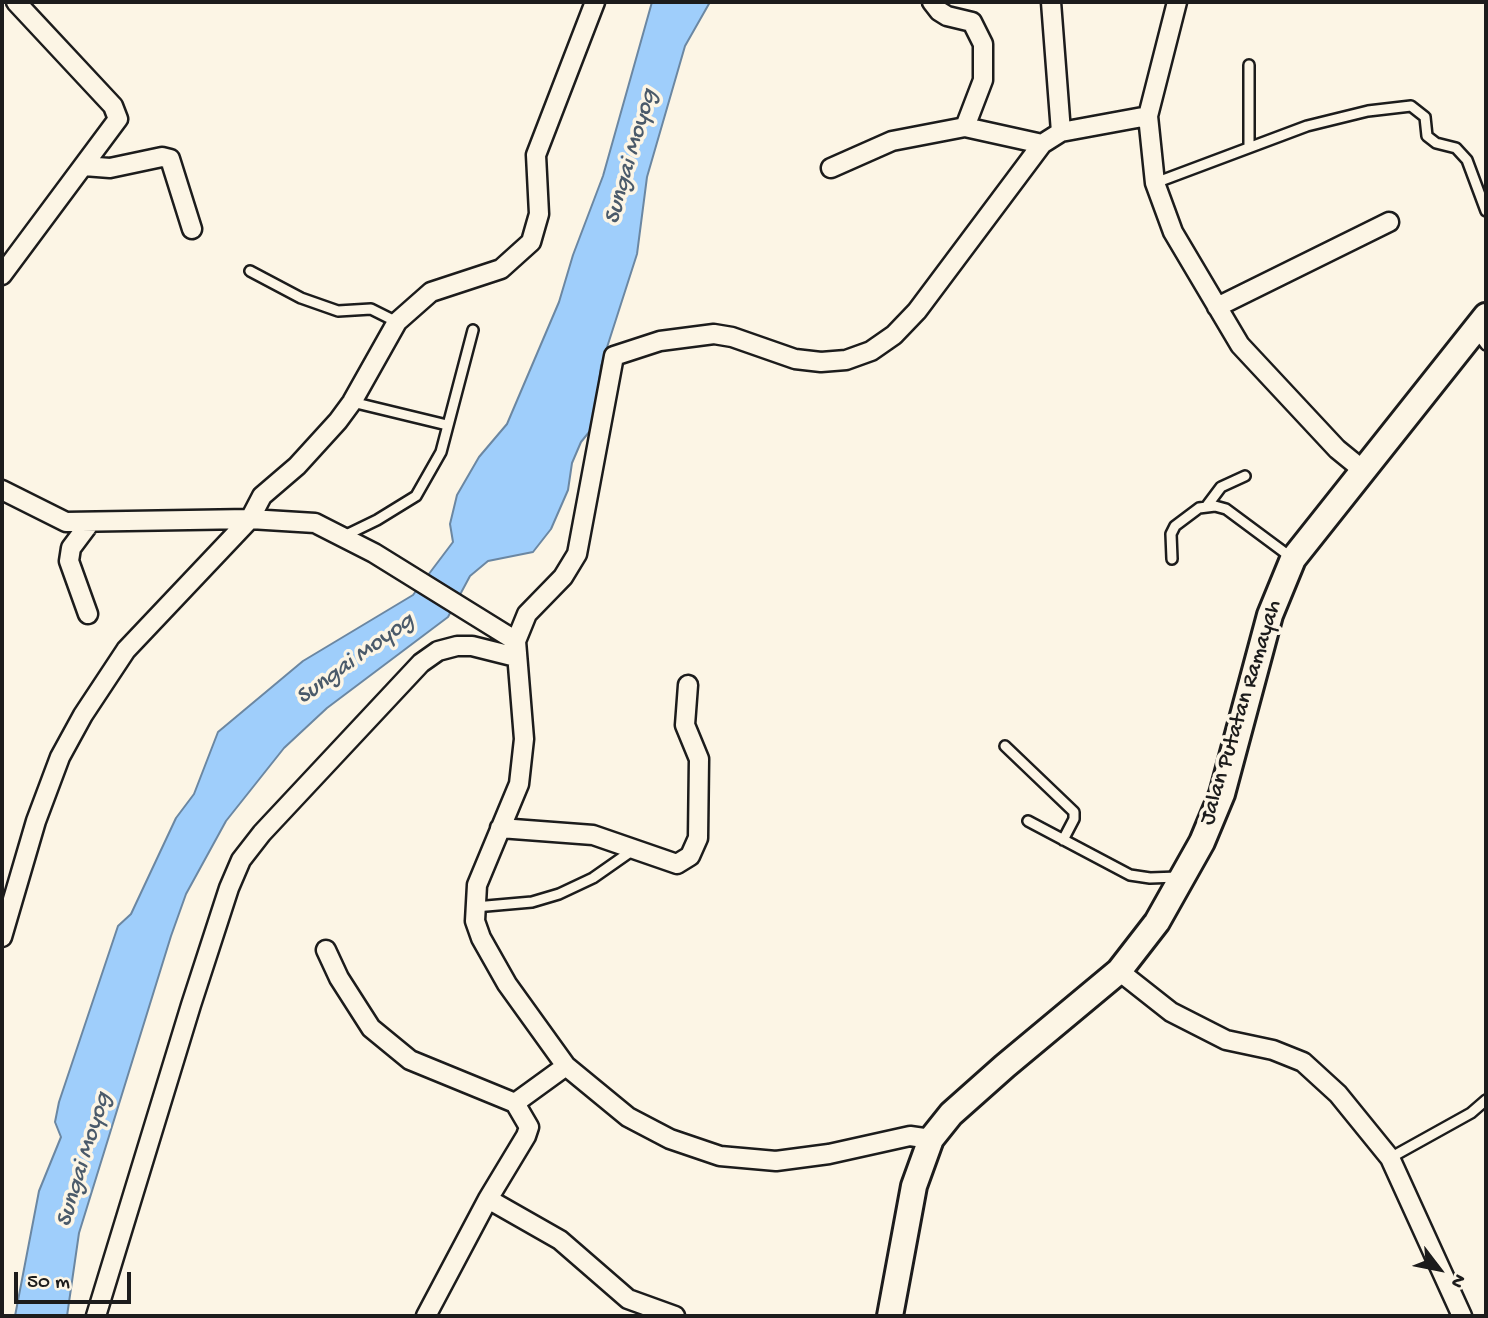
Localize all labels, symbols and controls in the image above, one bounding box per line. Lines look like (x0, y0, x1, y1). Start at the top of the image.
water label: Sungai Moyog (599, 86, 665, 228)
street label: Jalan Putatan Ramayah (1195, 597, 1289, 829)
water label: Sungai Moyog (291, 608, 421, 712)
water label: Sungai Moyog (51, 1089, 119, 1231)
north arrow (1404, 1234, 1474, 1304)
scale bar (18, 1258, 135, 1302)
text: N (1444, 1269, 1470, 1292)
text: 50 m (27, 1271, 70, 1296)

